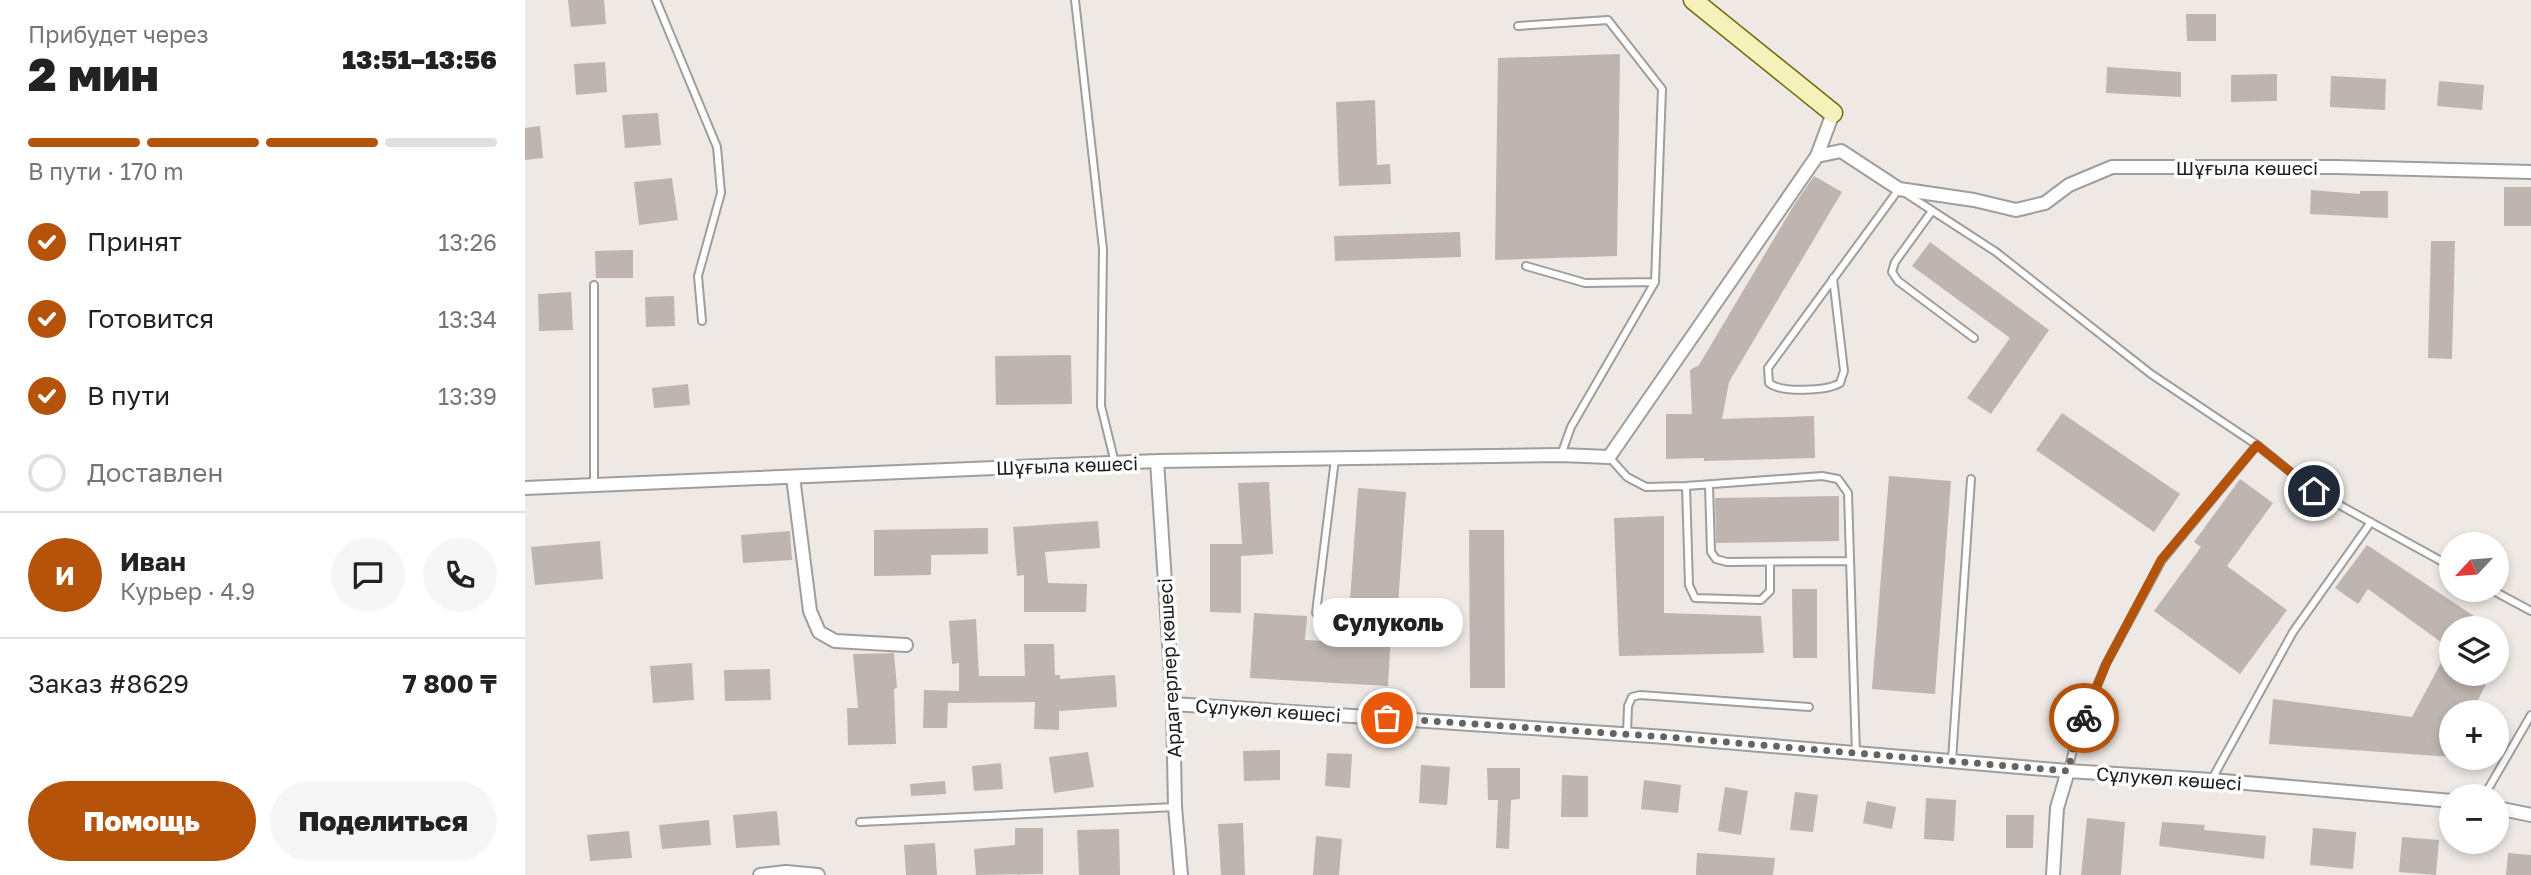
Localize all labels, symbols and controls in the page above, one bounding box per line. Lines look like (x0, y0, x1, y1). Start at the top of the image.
text: Прибудет через (28, 20, 209, 48)
text: 13:51–13:56 (342, 44, 497, 75)
text: 2 мин (28, 46, 159, 101)
street label: Шұғыла көшесі (2176, 156, 2318, 179)
text: В пути · 170 m (28, 157, 184, 185)
icon: check (28, 223, 66, 261)
text: Принят (87, 226, 182, 257)
text: 13:26 (438, 228, 497, 256)
icon: check (28, 300, 66, 338)
text: Готовится (87, 303, 214, 334)
text: 13:34 (438, 305, 497, 333)
icon: check (28, 377, 66, 415)
text: В пути (87, 380, 170, 411)
text: 13:39 (438, 382, 497, 410)
street label: Шұғыла көшесі (995, 451, 1139, 479)
text: Доставлен (87, 457, 223, 488)
pin (2284, 461, 2344, 521)
icon: home (2295, 472, 2333, 510)
north arrow (2439, 532, 2509, 602)
map controls (2439, 532, 2509, 854)
button: chat (331, 538, 405, 612)
button: phone (423, 538, 497, 612)
text: Иван (120, 546, 186, 577)
text: И (55, 560, 75, 591)
text: Курьер · 4.9 (120, 577, 255, 605)
street label: Ардагерлер көшесі (1153, 577, 1185, 759)
callout: Сулуколь (1312, 599, 1462, 648)
text: Сулуколь (1332, 608, 1444, 636)
button: layers (2439, 616, 2509, 686)
text: Заказ #8629 (28, 668, 189, 699)
text: 7 800 ₸ (402, 668, 497, 699)
courier (2049, 683, 2119, 753)
pin (1357, 688, 1417, 748)
street label: Сұлукөл көшесі (1194, 693, 1342, 727)
icon: bag (1368, 699, 1406, 737)
icon: bike (2065, 699, 2103, 737)
button: + (2439, 700, 2509, 770)
street label: Сұлукөл көшесі (2095, 761, 2243, 795)
button: Помощь (28, 781, 256, 861)
button: Поделиться (270, 781, 497, 861)
button: − (2439, 784, 2509, 854)

